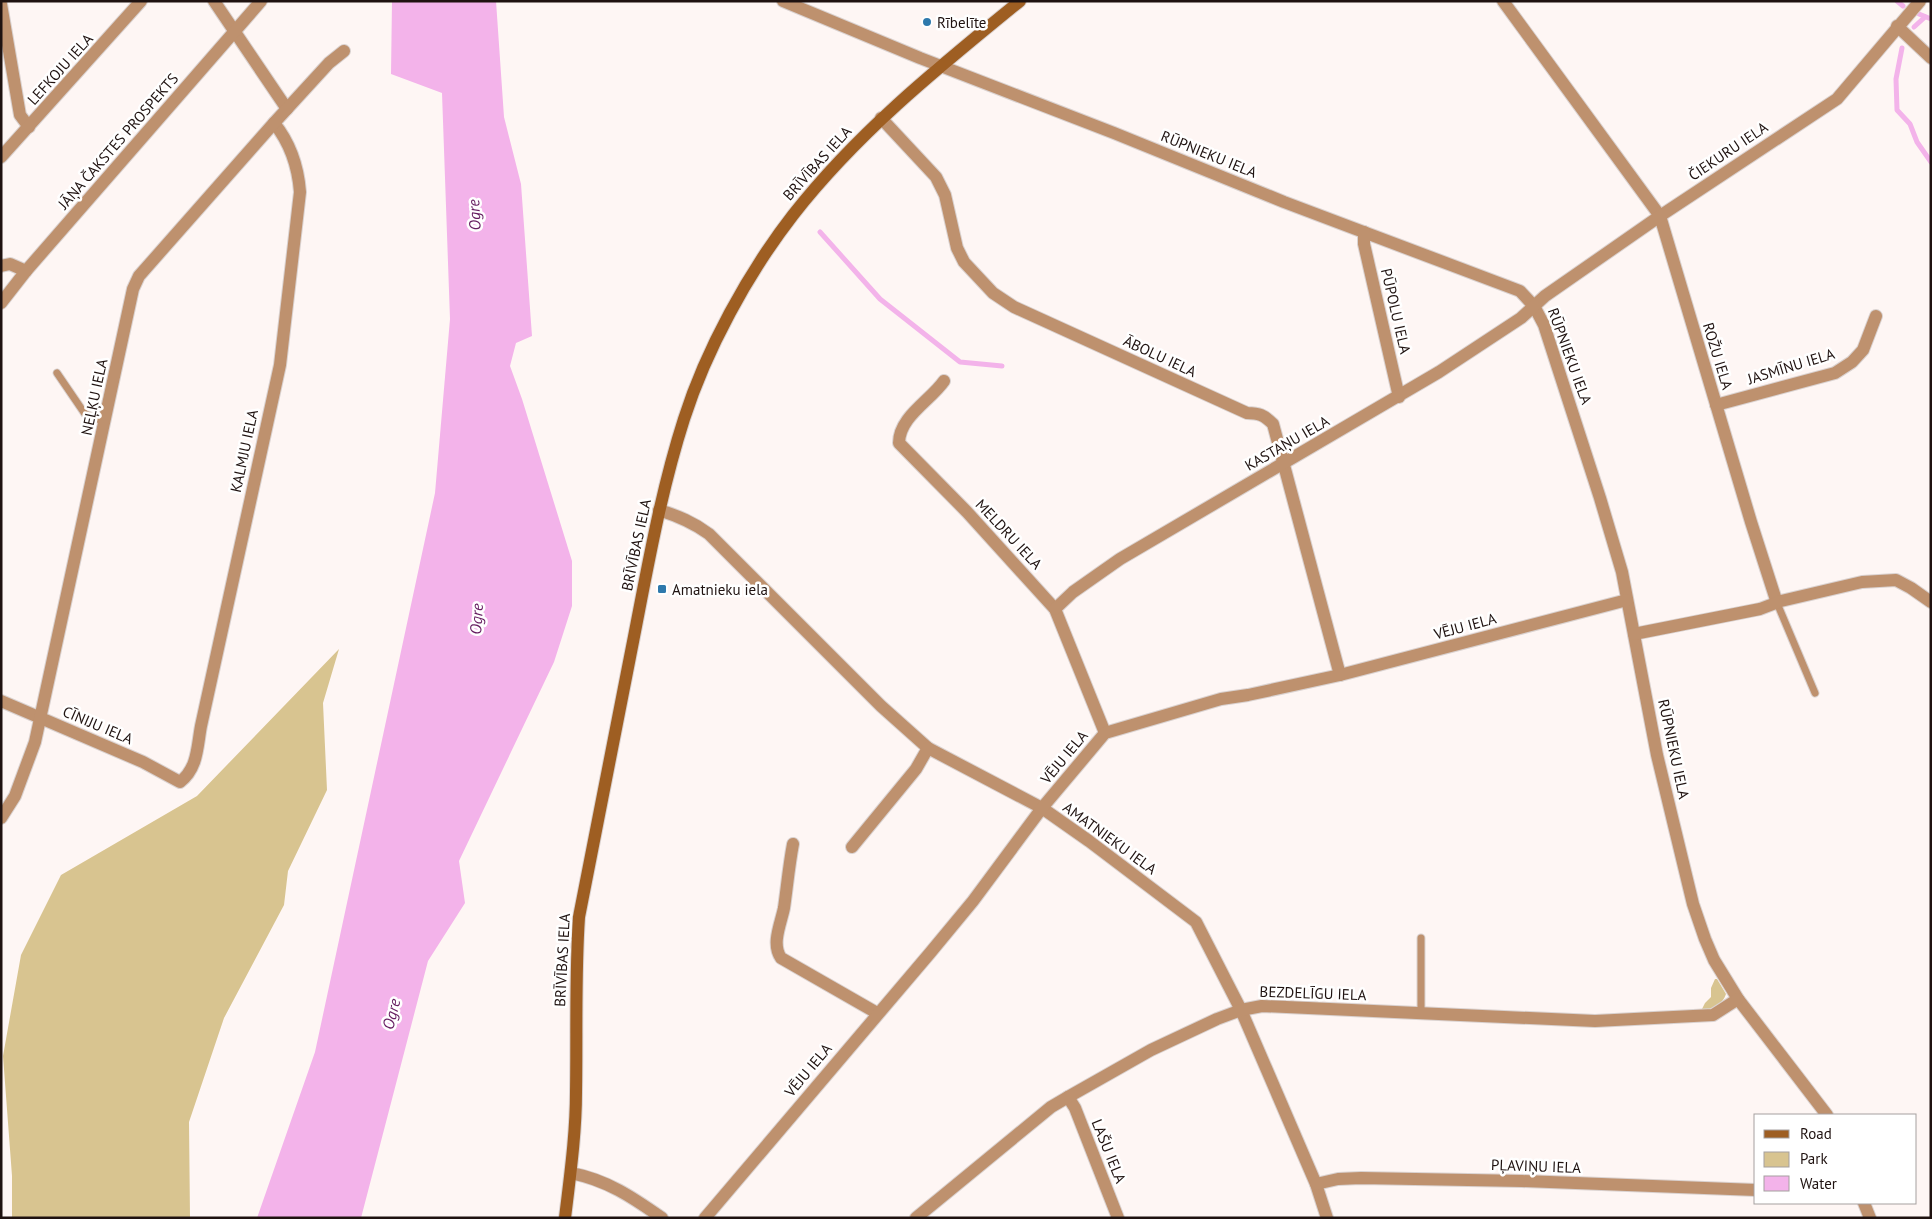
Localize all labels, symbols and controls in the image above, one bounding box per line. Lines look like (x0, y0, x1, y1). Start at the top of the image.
place label: Rībelīte (937, 13, 986, 32)
marker: Rībelīte (921, 16, 933, 28)
street label: LEFKOJU IELA (23, 29, 97, 109)
street label: JĀŅA ČAKSTES PROSPEKTS (53, 69, 182, 214)
street label: ČIEKURU IELA (1685, 117, 1771, 184)
street label: BRĪVĪBAS IELA (779, 122, 855, 204)
street label: RŪPNIEKU IELA (1158, 126, 1260, 182)
water label: Ogre (463, 198, 485, 231)
street label: PŪPOLU IELA (1377, 266, 1415, 356)
street label: RŪPNIEKU IELA (1544, 305, 1596, 407)
street label: ROŽU IELA (1699, 320, 1737, 392)
street label: ĀBOLU IELA (1120, 331, 1200, 381)
street label: JASMĪNU IELA (1744, 344, 1837, 389)
street label: NEĻĶU IELA (77, 357, 111, 437)
street label: KALMJU IELA (226, 408, 262, 494)
street label: KASTAŅU IELA (1241, 411, 1333, 475)
street label: MELDRU IELA (972, 495, 1047, 573)
street label: BRĪVĪBAS IELA (617, 497, 655, 593)
place label: Amatnieku iela (672, 580, 768, 599)
marker: Amatnieku iela (656, 583, 668, 595)
water label: Ogre (465, 602, 487, 635)
street label: VĒJU IELA (1431, 609, 1498, 644)
street label: RŪPNIEKU IELA (1654, 697, 1694, 801)
street label: CĪNIJU IELA (60, 702, 136, 748)
street label: VĒJU IELA (1036, 726, 1092, 788)
street label: AMATNIEKU IELA (1059, 798, 1161, 878)
street label: BRĪVĪBAS IELA (550, 913, 574, 1007)
street label: BEZDELĪGU IELA (1259, 982, 1367, 1004)
water label: Ogre (378, 996, 405, 1032)
street label: VĒJU IELA (780, 1039, 836, 1101)
legend (1754, 1114, 1917, 1204)
street label: LAŠU IELA (1088, 1116, 1131, 1186)
text: Road (1800, 1124, 1832, 1143)
text: Park (1800, 1149, 1828, 1168)
street label: PĻAVIŅU IELA (1491, 1155, 1582, 1177)
text: Water (1800, 1174, 1837, 1193)

